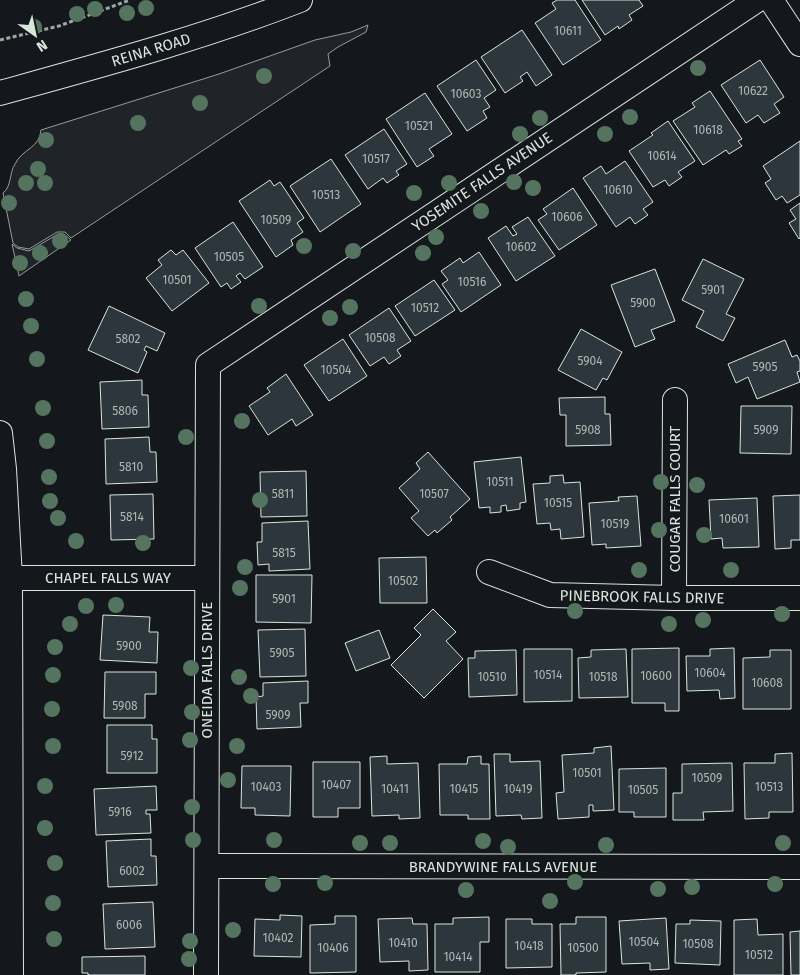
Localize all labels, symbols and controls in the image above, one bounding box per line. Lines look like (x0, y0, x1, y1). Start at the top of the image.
north arrow (10, 10, 60, 60)
house number: 10611 (554, 24, 582, 38)
street label: REINA ROAD (109, 29, 193, 71)
text: N (33, 36, 50, 55)
house number: 10622 (738, 84, 768, 98)
house number: 10603 (451, 87, 481, 101)
house number: 10521 (405, 119, 433, 133)
house number: 10618 (693, 123, 723, 137)
street label: YOSEMITE FALLS AVENUE (408, 128, 556, 236)
house number: 10614 (647, 149, 677, 163)
house number: 10517 (362, 152, 390, 166)
house number: 10610 (603, 183, 633, 197)
house number: 10513 (312, 188, 340, 202)
house number: 10606 (551, 210, 583, 224)
house number: 10509 (261, 213, 291, 227)
house number: 10602 (506, 240, 536, 254)
house number: 10505 (214, 250, 244, 264)
house number: 10501 (162, 273, 192, 287)
house number: 10516 (458, 275, 486, 289)
house number: 5901 (701, 283, 725, 297)
house number: 5900 (630, 296, 656, 310)
house number: 10512 (411, 301, 439, 315)
house number: 10508 (364, 331, 396, 345)
house number: 5802 (115, 332, 141, 346)
house number: 5904 (577, 354, 603, 368)
house number: 5905 (753, 360, 777, 374)
house number: 10504 (321, 363, 352, 377)
house number: 5806 (112, 404, 138, 418)
house number: 5908 (575, 423, 601, 437)
house number: 5909 (753, 423, 779, 437)
street label: COUGAR FALLS COURT (666, 425, 684, 572)
house number: 5810 (119, 460, 143, 474)
house number: 10511 (486, 475, 514, 489)
house number: 5811 (272, 487, 294, 501)
house number: 10507 (419, 487, 449, 501)
house number: 10515 (544, 496, 572, 510)
house number: 5814 (120, 510, 145, 524)
house number: 10601 (719, 512, 749, 526)
house number: 10519 (601, 517, 629, 531)
house number: 5815 (272, 546, 296, 560)
street label: CHAPEL FALLS WAY (45, 569, 172, 587)
house number: 10502 (388, 574, 418, 588)
street label: PINEBROOK FALLS DRIVE (560, 587, 724, 607)
house number: 5901 (272, 592, 296, 606)
street label: ONEIDA FALLS DRIVE (198, 602, 216, 738)
house number: 5900 (116, 639, 142, 653)
house number: 5905 (270, 646, 294, 660)
house number: 10604 (694, 666, 726, 680)
house number: 10514 (534, 668, 563, 682)
house number: 10600 (640, 669, 672, 683)
house number: 10510 (477, 670, 507, 684)
house number: 10518 (588, 670, 618, 684)
house number: 10608 (751, 676, 783, 690)
house number: 5908 (112, 699, 138, 713)
house number: 5909 (265, 708, 291, 722)
house number: 5912 (120, 749, 144, 763)
house number: 10501 (572, 766, 602, 780)
house number: 10509 (692, 771, 722, 785)
house number: 10407 (321, 778, 351, 792)
house number: 10403 (251, 780, 281, 794)
house number: 10513 (755, 780, 783, 794)
house number: 10411 (381, 782, 409, 796)
house number: 10415 (450, 782, 478, 796)
house number: 10419 (503, 782, 533, 796)
house number: 10505 (628, 783, 658, 797)
house number: 5916 (108, 805, 132, 819)
street label: BRANDYWINE FALLS AVENUE (409, 858, 597, 876)
house number: 6002 (119, 864, 145, 878)
house number: 6006 (116, 918, 142, 932)
house number: 10402 (263, 931, 293, 945)
house number: 10504 (629, 935, 660, 949)
house number: 10410 (388, 936, 418, 950)
house number: 10508 (682, 937, 714, 951)
house number: 10418 (514, 939, 544, 953)
house number: 10406 (317, 941, 349, 955)
house number: 10500 (567, 941, 599, 955)
house number: 10512 (745, 948, 773, 962)
house number: 10414 (443, 950, 473, 964)

